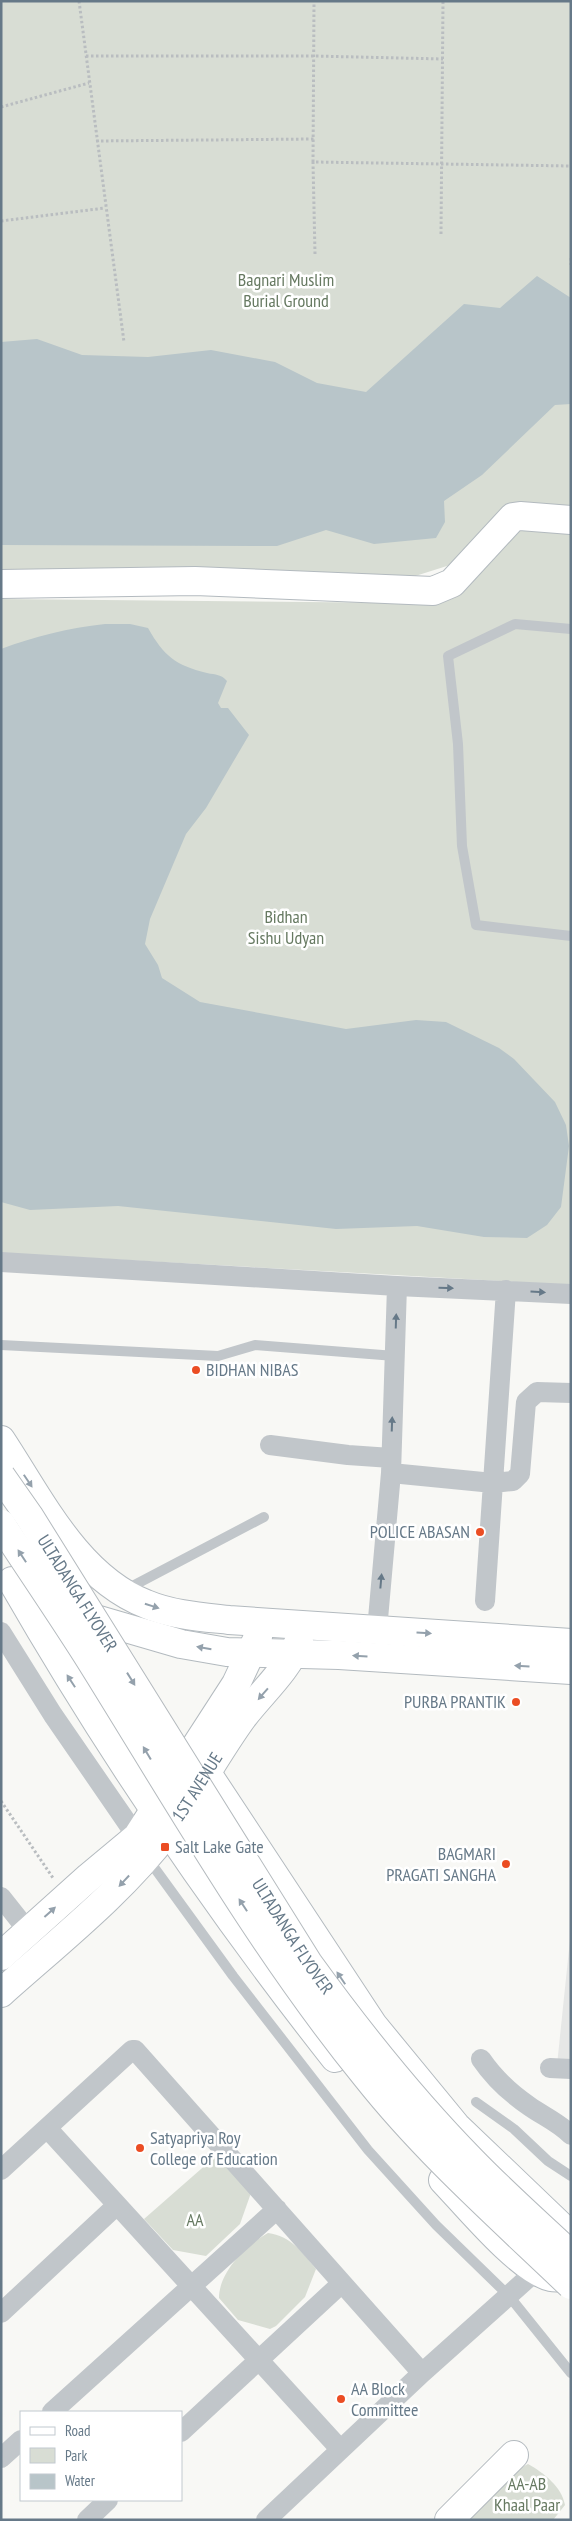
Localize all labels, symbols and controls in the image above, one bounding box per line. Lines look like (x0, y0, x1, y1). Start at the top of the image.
park label: Bagnari Muslim Burial Ground (238, 268, 334, 312)
park label: Bidhan Sishu Udyan (248, 905, 324, 949)
one-way arrow (438, 1284, 454, 1292)
one-way arrow (531, 1288, 547, 1296)
one-way arrow (392, 1313, 400, 1329)
place label: BIDHAN NIBAS (206, 1358, 299, 1381)
marker: BIDHAN NIBAS (190, 1364, 202, 1376)
one-way arrow (389, 1416, 397, 1432)
one-way arrow (23, 1474, 33, 1487)
place label: POLICE ABASAN (370, 1520, 470, 1543)
marker: POLICE ABASAN (474, 1526, 486, 1538)
street label: ULTADANGA FLYOVER (33, 1530, 123, 1656)
one-way arrow (17, 1550, 27, 1563)
one-way arrow (378, 1573, 386, 1589)
one-way arrow (145, 1602, 160, 1610)
one-way arrow (416, 1629, 432, 1637)
one-way arrow (195, 1644, 211, 1652)
one-way arrow (352, 1652, 368, 1660)
one-way arrow (514, 1662, 530, 1670)
one-way arrow (127, 1673, 136, 1686)
one-way arrow (66, 1674, 75, 1688)
one-way arrow (258, 1688, 269, 1700)
place label: PURBA PRANTIK (404, 1690, 506, 1713)
marker: PURBA PRANTIK (510, 1696, 522, 1708)
one-way arrow (142, 1746, 151, 1759)
street label: 1ST AVENUE (166, 1748, 227, 1826)
place label: Salt Lake Gate (175, 1835, 264, 1858)
marker: Salt Lake Gate (159, 1841, 171, 1853)
place label: BAGMARI PRAGATI SANGHA (386, 1842, 496, 1886)
marker: BAGMARI PRAGATI SANGHA (500, 1858, 512, 1870)
one-way arrow (118, 1874, 130, 1886)
street label: ULTADANGA FLYOVER (247, 1874, 339, 1999)
one-way arrow (238, 1898, 248, 1912)
one-way arrow (44, 1906, 57, 1917)
one-way arrow (337, 1971, 346, 1985)
place label: Satyapriya Roy College of Education (150, 2126, 278, 2170)
marker: Satyapriya Roy College of Education (134, 2142, 146, 2154)
park label: AA (186, 2208, 204, 2231)
place label: AA Block Committee (351, 2377, 418, 2421)
marker: AA Block Committee (335, 2393, 347, 2405)
legend (20, 2411, 182, 2501)
text: Road (65, 2421, 91, 2440)
text: Park (65, 2446, 87, 2465)
text: Water (65, 2471, 96, 2490)
park label: AA-AB Khaal Paar (494, 2472, 560, 2516)

